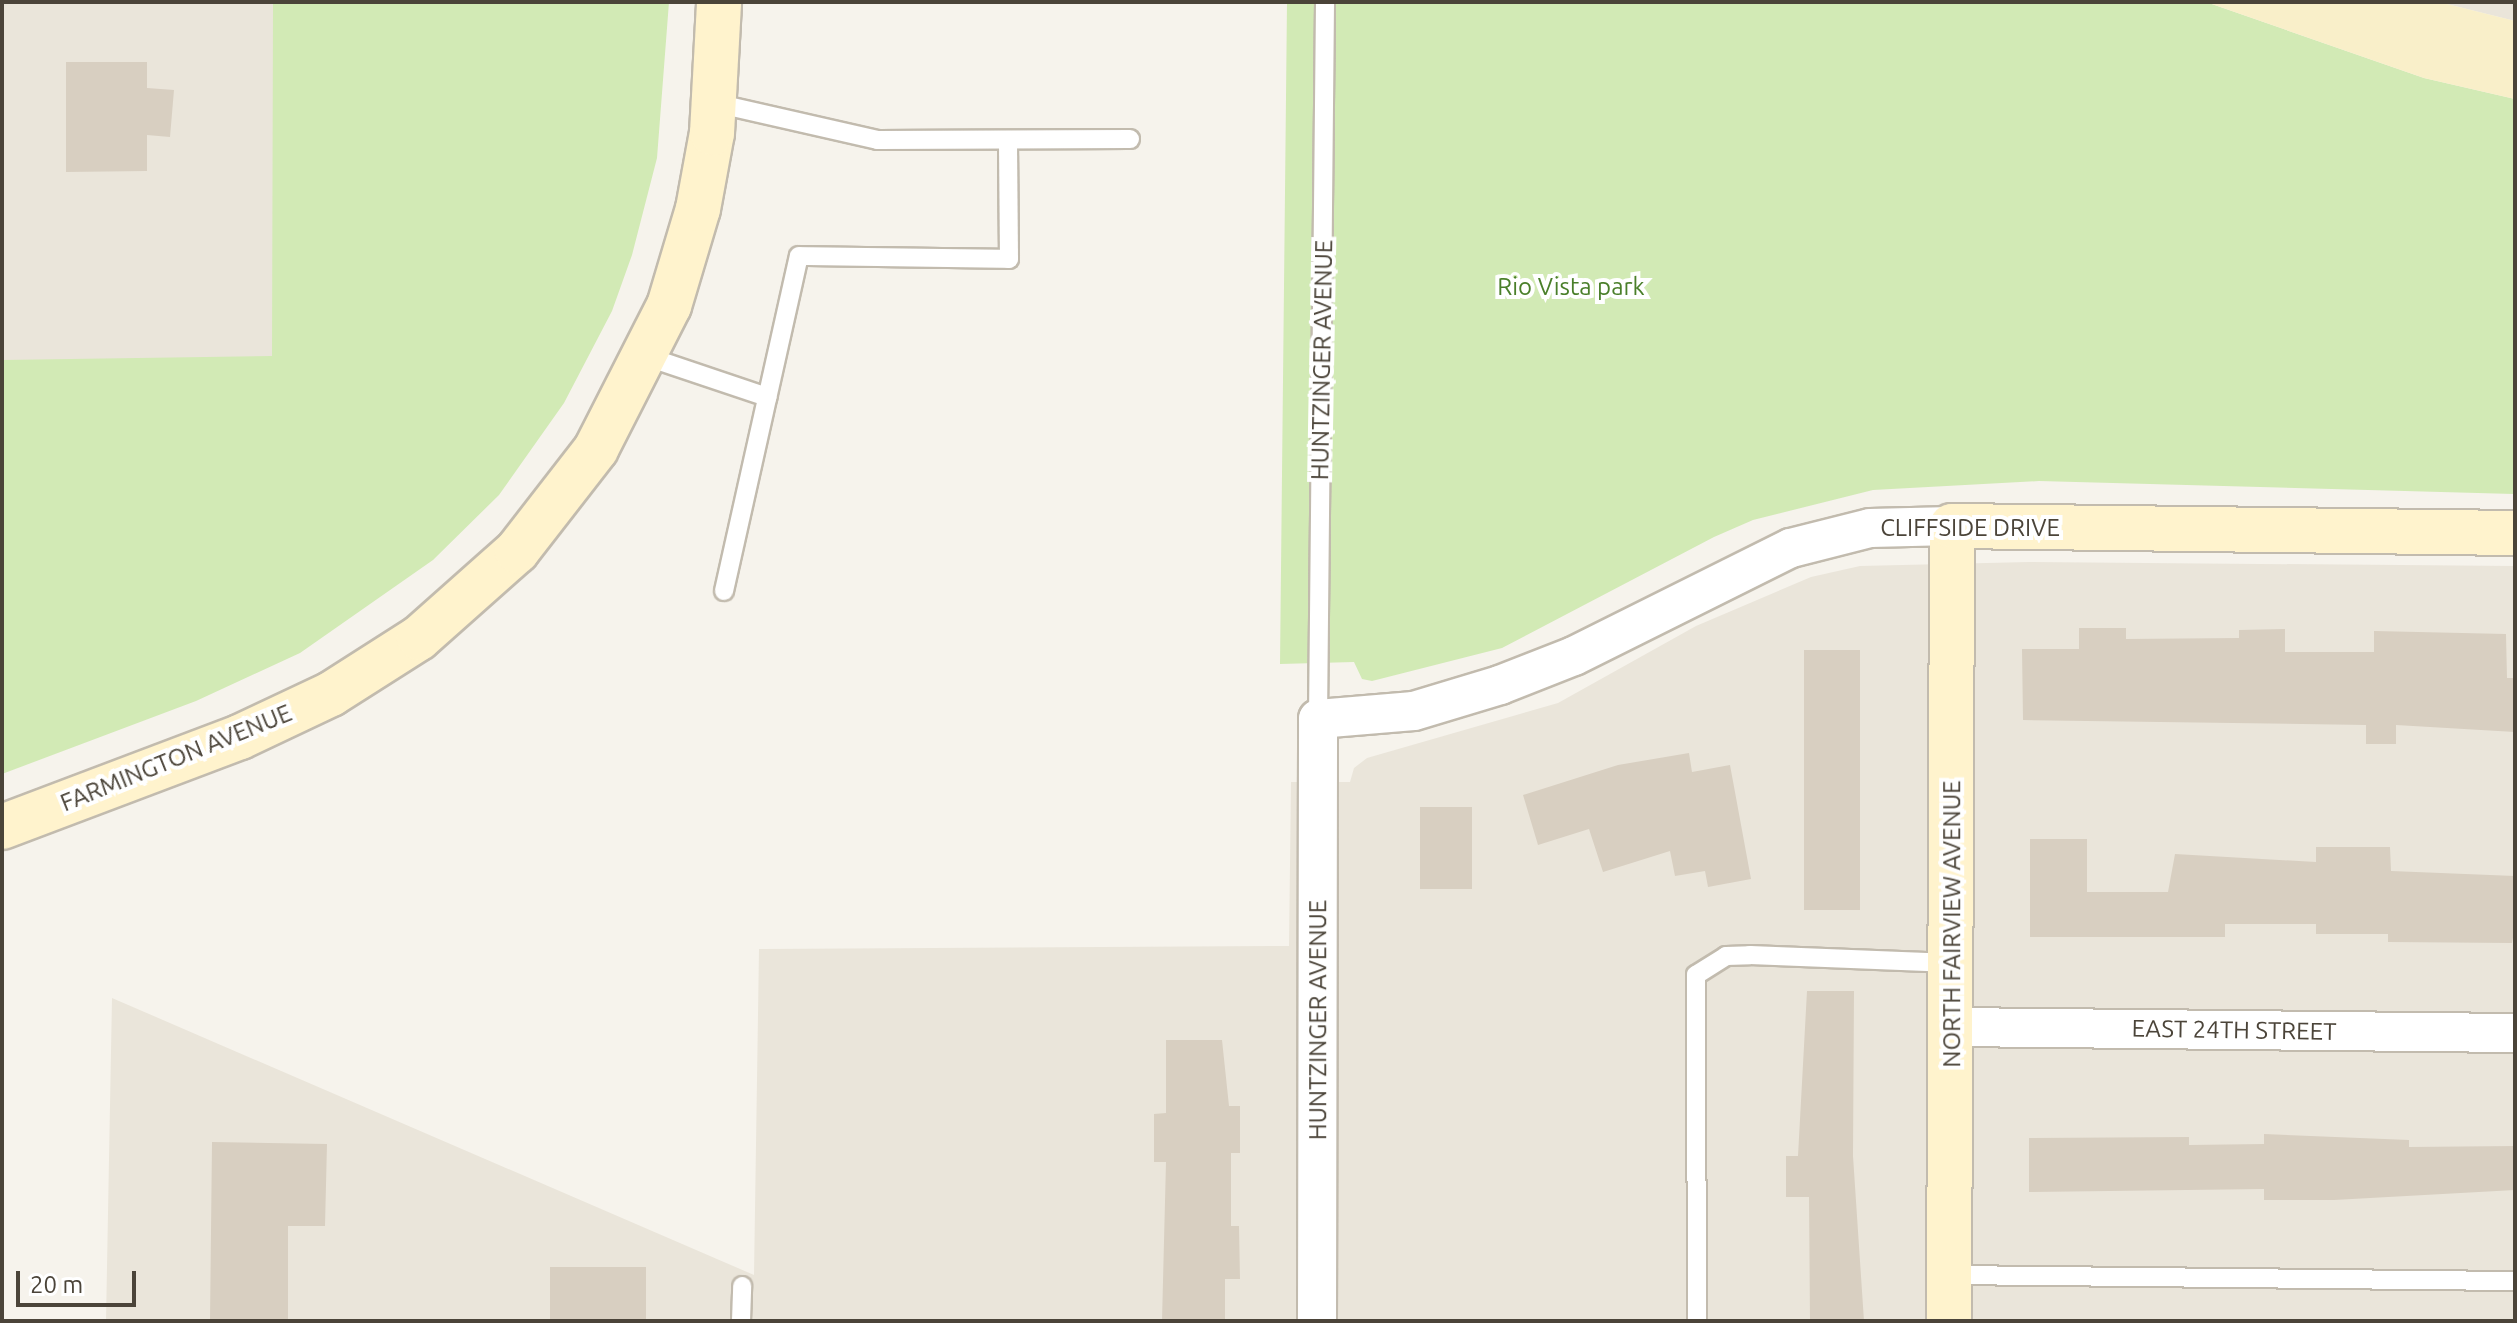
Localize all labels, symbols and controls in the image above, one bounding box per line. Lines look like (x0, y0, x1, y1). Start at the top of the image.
street label: HUNTZINGER AVENUE (1306, 240, 1338, 480)
park label: Rio Vista park (1497, 273, 1645, 301)
street label: CLIFFSIDE DRIVE (1880, 514, 2060, 542)
street label: FARMINGTON AVENUE (56, 698, 296, 818)
street label: NORTH FAIRVIEW AVENUE (1938, 780, 1966, 1068)
street label: HUNTZINGER AVENUE (1304, 900, 1332, 1140)
street label: EAST 24TH STREET (2131, 1014, 2337, 1046)
scale bar (20, 1255, 140, 1305)
text: 20 m (30, 1271, 83, 1298)

